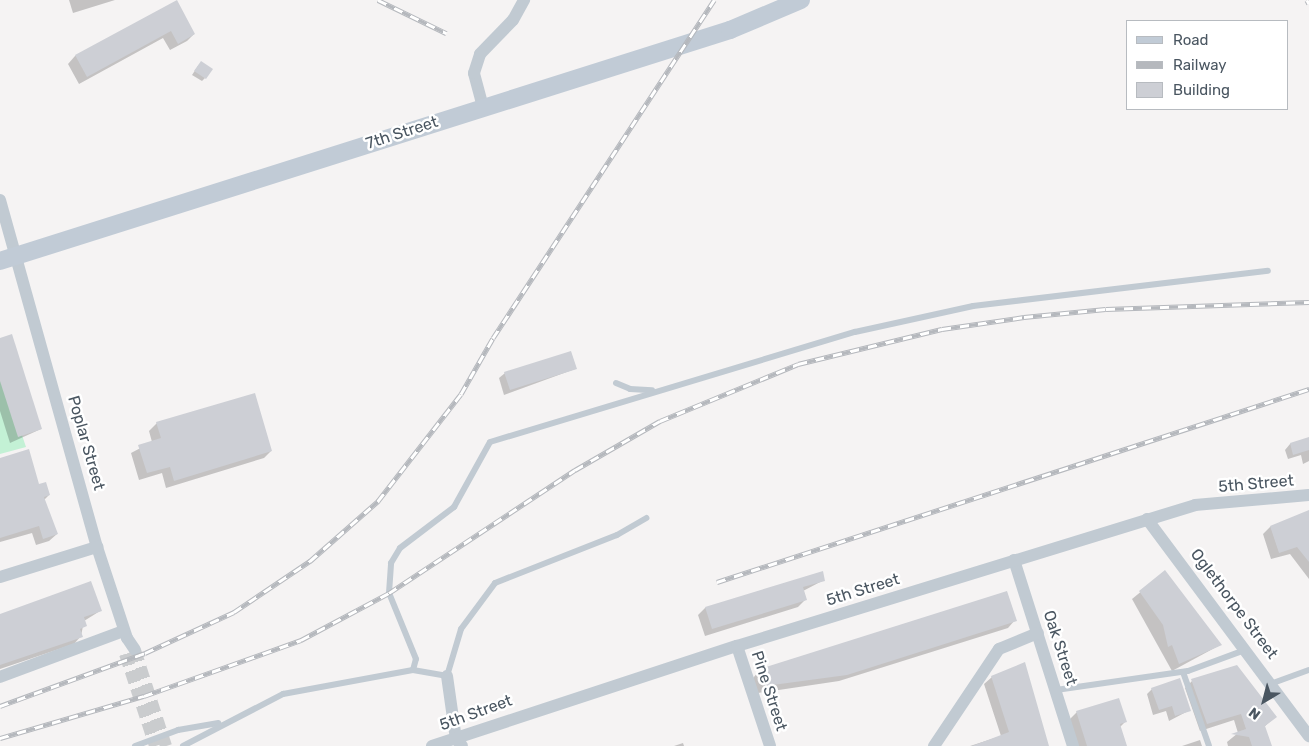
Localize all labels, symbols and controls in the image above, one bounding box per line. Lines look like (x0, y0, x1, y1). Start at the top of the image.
legend (1126, 20, 1289, 110)
text: Road (1173, 31, 1209, 49)
text: Railway (1173, 56, 1227, 74)
text: Building (1173, 81, 1230, 99)
street label: 7th Street (364, 112, 440, 154)
street label: Poplar Street (63, 393, 109, 493)
street label: 5th Street (1217, 471, 1295, 497)
street label: Oglethorpe Street (1186, 545, 1282, 663)
street label: 5th Street (824, 570, 902, 610)
street label: Oak Street (1039, 608, 1081, 688)
street label: Pine Street (747, 649, 791, 733)
north arrow (1239, 676, 1289, 726)
street label: 5th Street (437, 691, 515, 735)
text: N (1246, 704, 1264, 723)

